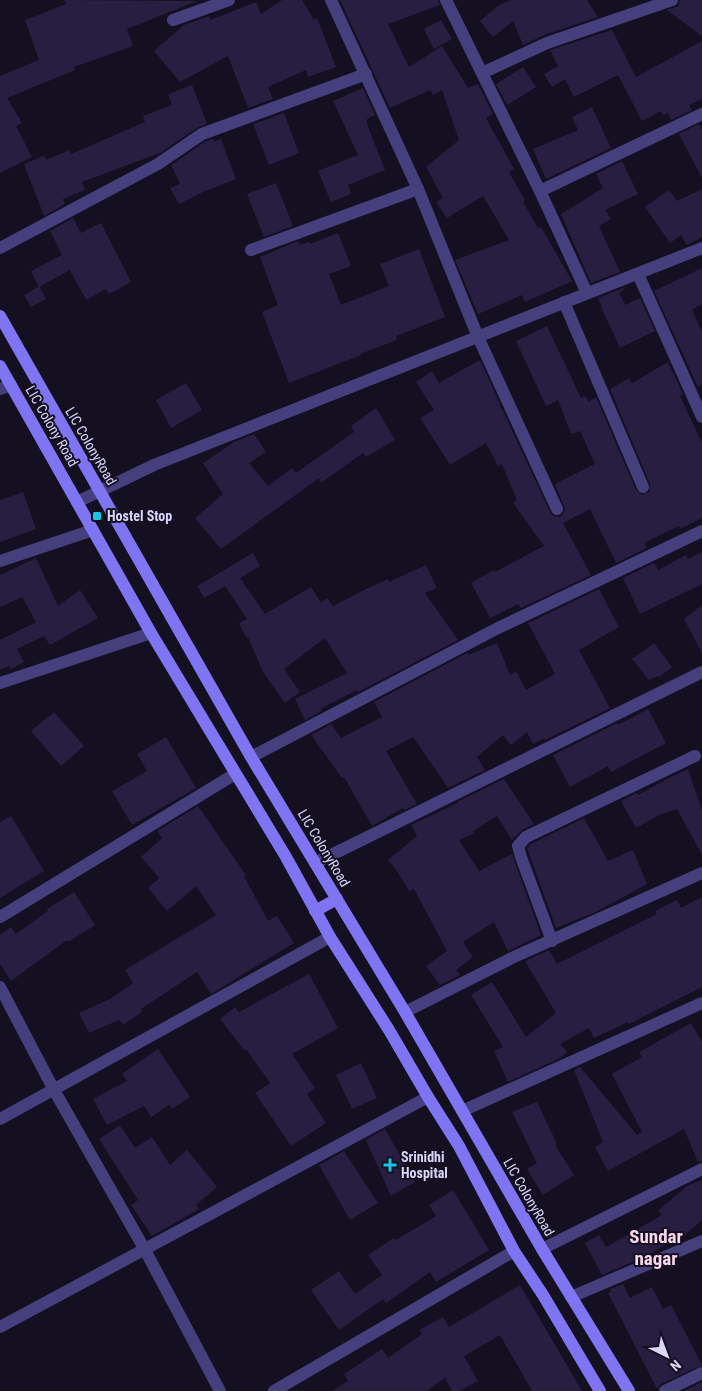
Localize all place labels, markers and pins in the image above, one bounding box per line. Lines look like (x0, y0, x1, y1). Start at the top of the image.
place label: Hostel Stop (107, 508, 172, 524)
marker: Hostel Stop (91, 510, 103, 522)
place label: Srinidhi Hospital (401, 1149, 448, 1181)
marker: Srinidhi Hospital (383, 1158, 397, 1172)

